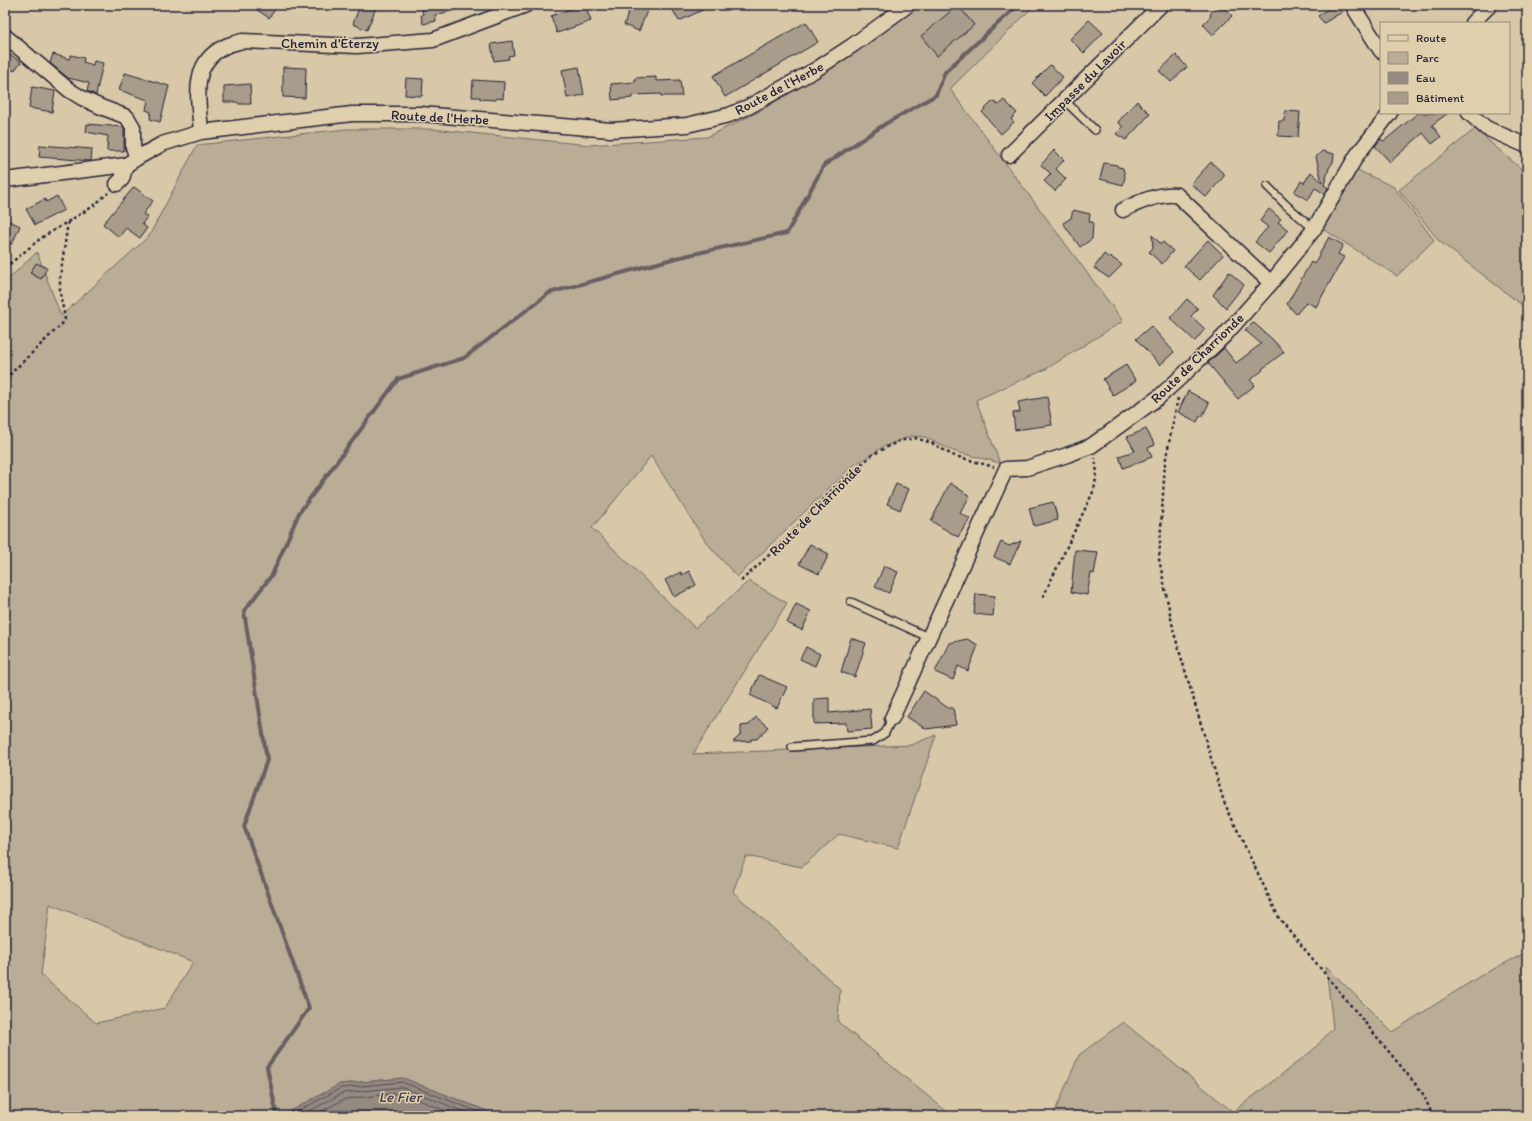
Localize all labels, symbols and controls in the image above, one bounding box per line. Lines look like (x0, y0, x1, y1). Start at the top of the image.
legend (1380, 22, 1510, 114)
text: Route (1416, 31, 1446, 45)
street label: Chemin d'Éterzy (281, 35, 379, 52)
street label: Impasse du Lavoir (1041, 35, 1130, 125)
text: Parc (1416, 51, 1439, 65)
street label: Route de l'Herbe (732, 58, 827, 119)
text: Eau (1416, 71, 1436, 85)
text: Bâtiment (1416, 91, 1465, 105)
street label: Route de l'Herbe (391, 106, 490, 129)
street label: Route de Charrionde (1147, 309, 1248, 407)
street label: Route de Charrionde (766, 461, 865, 560)
water label: Le Fier (379, 1088, 423, 1106)

